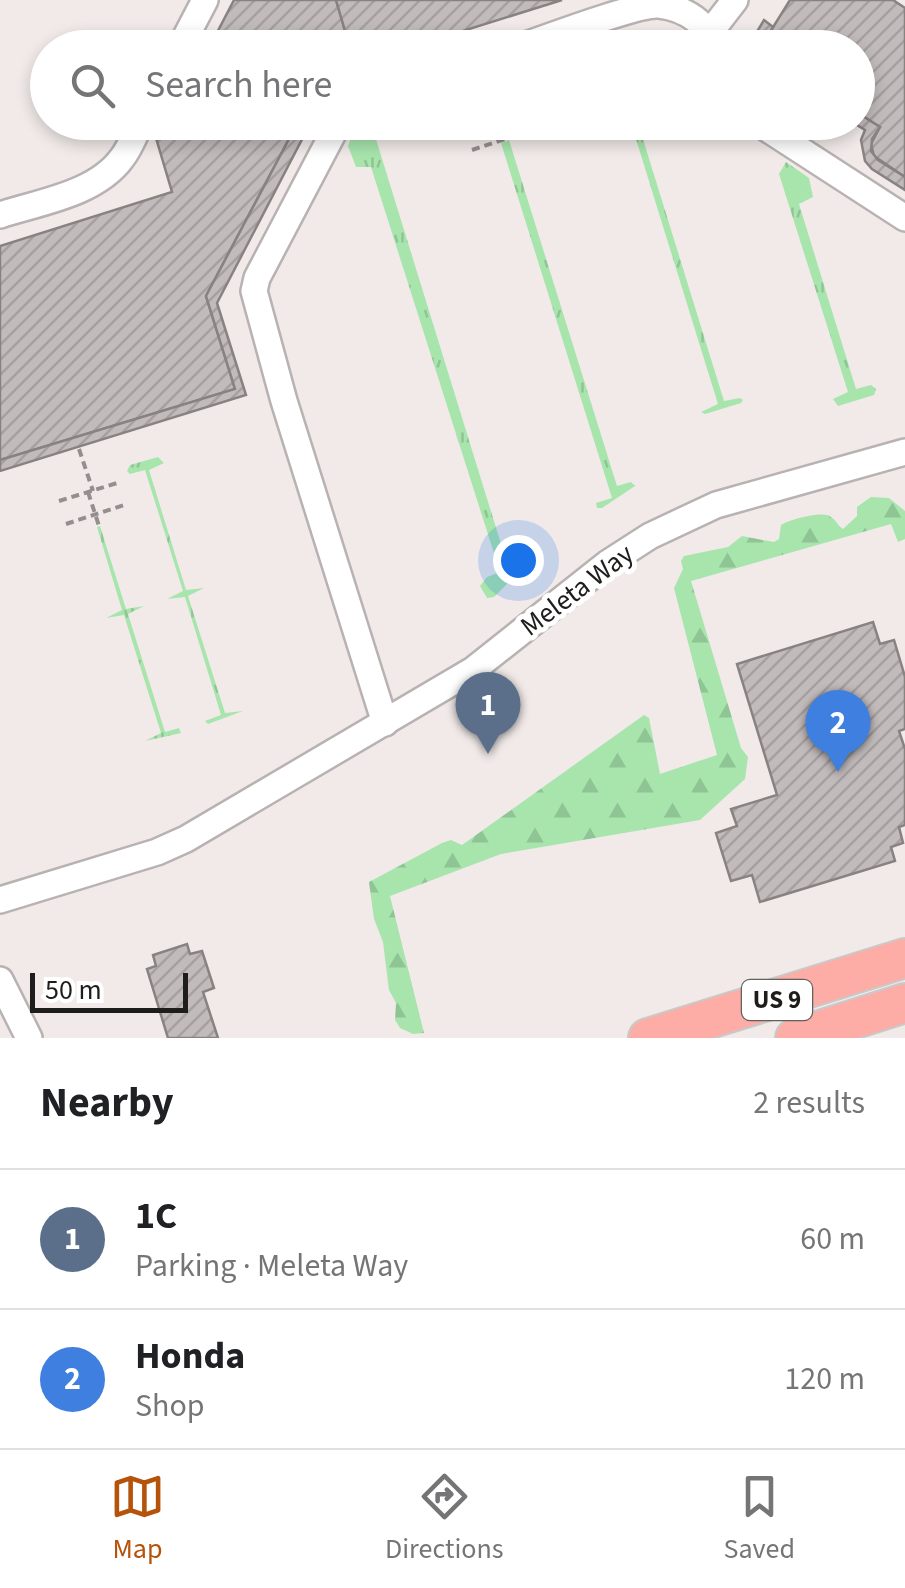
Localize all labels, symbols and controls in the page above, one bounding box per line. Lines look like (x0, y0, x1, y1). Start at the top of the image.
search box (30, 30, 875, 140)
icon: search (65, 58, 120, 113)
text: Search here (145, 58, 332, 112)
street label: Meleta Way (512, 534, 642, 646)
your location (493, 535, 544, 586)
pin: 1 (456, 672, 520, 754)
pin: 2 (806, 690, 870, 772)
scale bar (30, 968, 188, 1013)
text: 50 m (45, 970, 102, 1010)
road number: US 9 (742, 980, 812, 1020)
text: Nearby (40, 1073, 174, 1133)
text: 2 results (753, 1080, 865, 1126)
text: 1C (135, 1189, 177, 1243)
text: 1 (64, 1216, 81, 1262)
text: 60 m (800, 1216, 865, 1262)
text: Parking · Meleta Way (135, 1243, 408, 1289)
text: Honda (135, 1329, 245, 1383)
text: 2 (64, 1356, 81, 1402)
text: 120 m (784, 1356, 865, 1402)
text: Shop (135, 1383, 205, 1429)
tab: Map (110, 1469, 165, 1569)
tab: Directions (385, 1469, 504, 1569)
tab: Saved (724, 1469, 795, 1569)

